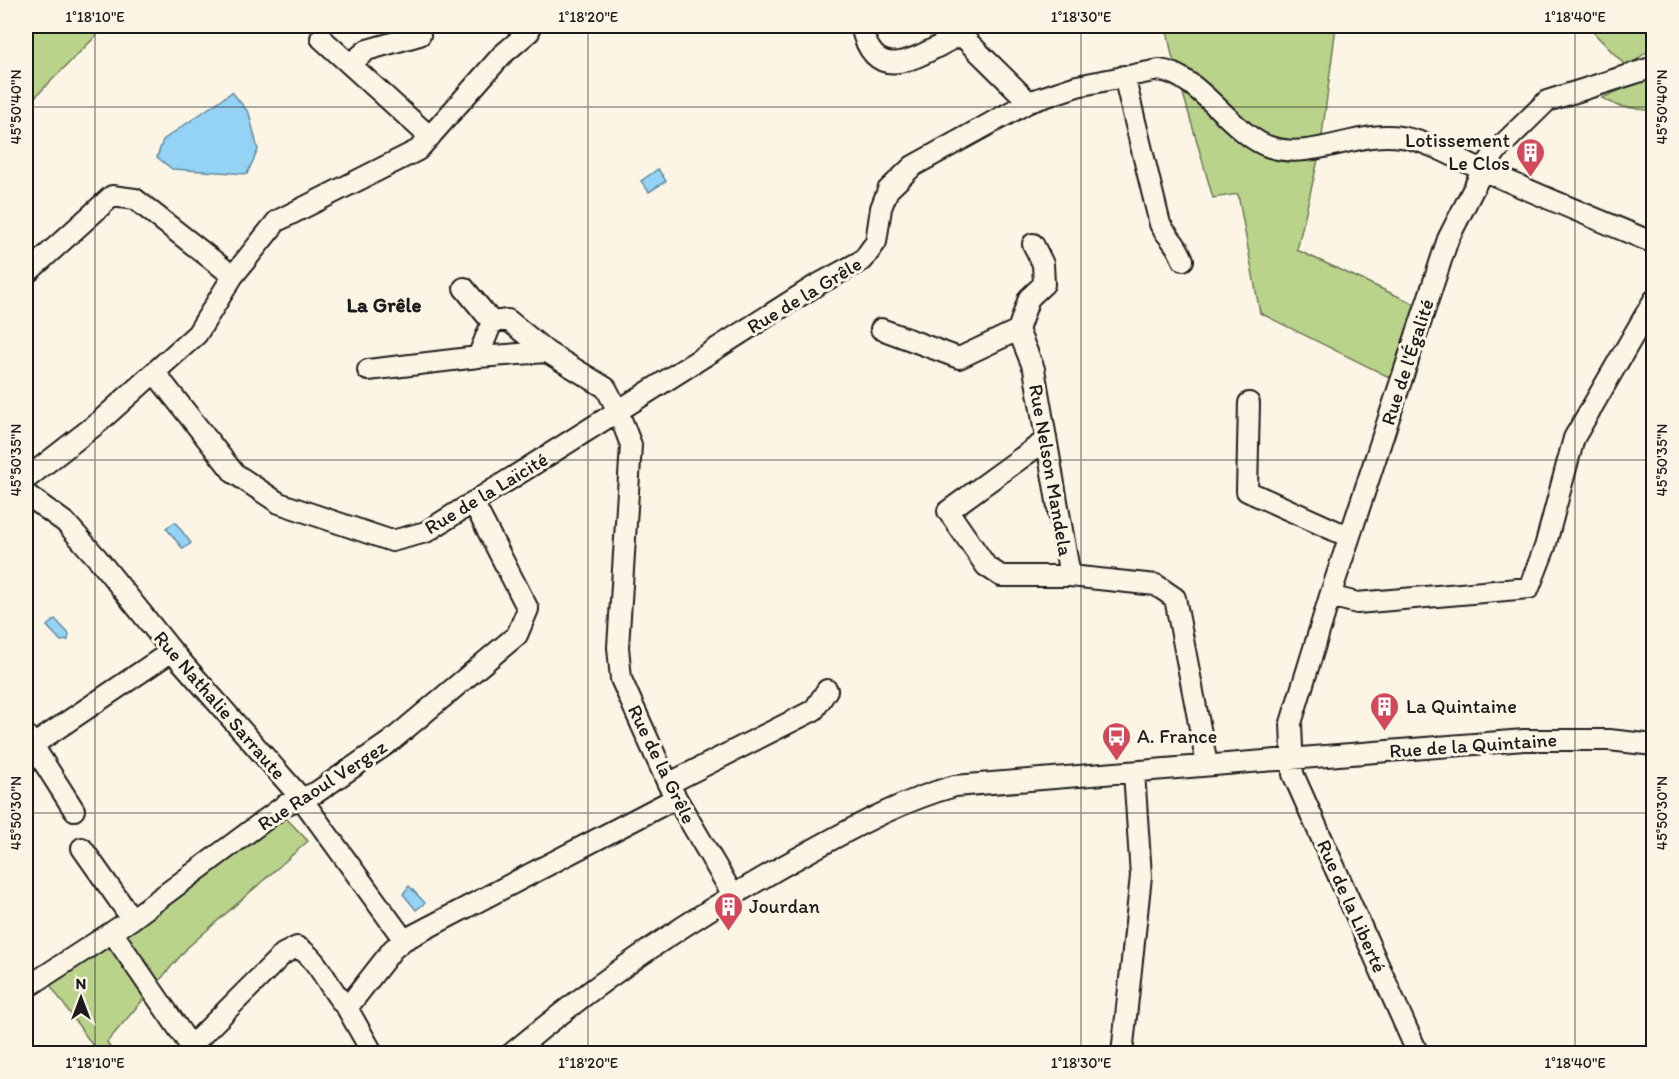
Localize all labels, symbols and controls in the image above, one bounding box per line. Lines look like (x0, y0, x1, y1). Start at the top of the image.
text: 1°18'10"E (65, 8, 125, 26)
text: 1°18'20"E (558, 8, 618, 26)
text: 1°18'30"E (1051, 8, 1111, 26)
text: 1°18'40"E (1544, 8, 1606, 26)
text: 45°50'40"N (7, 69, 25, 145)
text: 45°50'40"N (1653, 69, 1671, 145)
place label: Lotissement Le Clos (1405, 128, 1510, 175)
building icon: Lotissement Le Clos (1515, 136, 1547, 178)
street label: Rue de la Grêle (742, 251, 866, 339)
district label: La Grêle (346, 292, 422, 317)
street label: Rue de l'Égalité (1375, 296, 1439, 428)
street label: Rue Nelson Mandela (1024, 382, 1078, 558)
text: 45°50'35"N (7, 424, 25, 496)
text: 45°50'35"N (1653, 424, 1671, 496)
street label: Rue de la Laïcité (420, 447, 552, 539)
street label: Rue Nathalie Sarraute (149, 626, 291, 784)
building icon: La Quintaine (1369, 690, 1401, 732)
place label: La Quintaine (1406, 694, 1517, 718)
street label: Rue de la Grêle (623, 701, 701, 827)
bus stop icon: A. France (1100, 720, 1132, 762)
place label: A. France (1137, 724, 1217, 748)
street label: Rue de la Quintaine (1388, 727, 1558, 763)
street label: Rue Raoul Vergez (253, 734, 392, 836)
text: 45°50'30"N (7, 776, 25, 850)
text: 45°50'30"N (1653, 776, 1671, 850)
street label: Rue de la Liberté (1312, 836, 1392, 976)
building icon: Jourdan (712, 890, 744, 932)
place label: Jourdan (749, 894, 820, 918)
north arrow (51, 968, 111, 1028)
text: N (76, 974, 86, 993)
text: 1°18'10"E (65, 1054, 125, 1072)
text: 1°18'20"E (558, 1054, 618, 1072)
text: 1°18'30"E (1051, 1054, 1111, 1072)
text: 1°18'40"E (1544, 1054, 1606, 1072)

